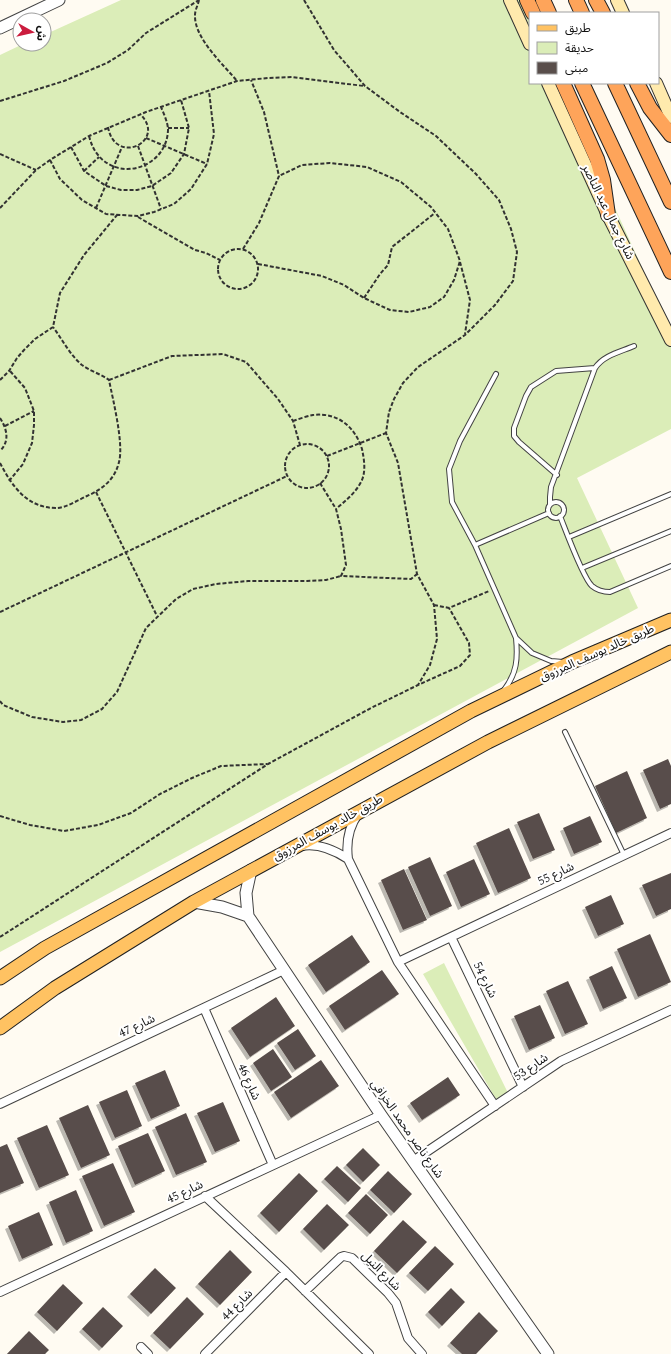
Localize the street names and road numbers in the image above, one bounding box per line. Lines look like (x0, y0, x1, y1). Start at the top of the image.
street label: شارع جمال عبد الناصر (576, 160, 639, 263)
street label: طريق خالد يوسف المرزوق (537, 619, 657, 687)
street label: طريق خالد يوسف المرزوق (269, 790, 387, 866)
street label: شارع 55 (535, 857, 577, 891)
street label: شارع 54 (468, 959, 502, 1001)
street label: شارع 47 (116, 1009, 158, 1043)
street label: شارع 53 (510, 1048, 552, 1086)
street label: شارع 46 (233, 1061, 265, 1103)
street label: شارع ناصر محمد الخرافي (366, 1076, 448, 1182)
street label: شارع 45 (164, 1175, 206, 1209)
street label: شارع النيل (357, 1247, 405, 1295)
street label: شارع 44 (217, 1285, 257, 1325)

